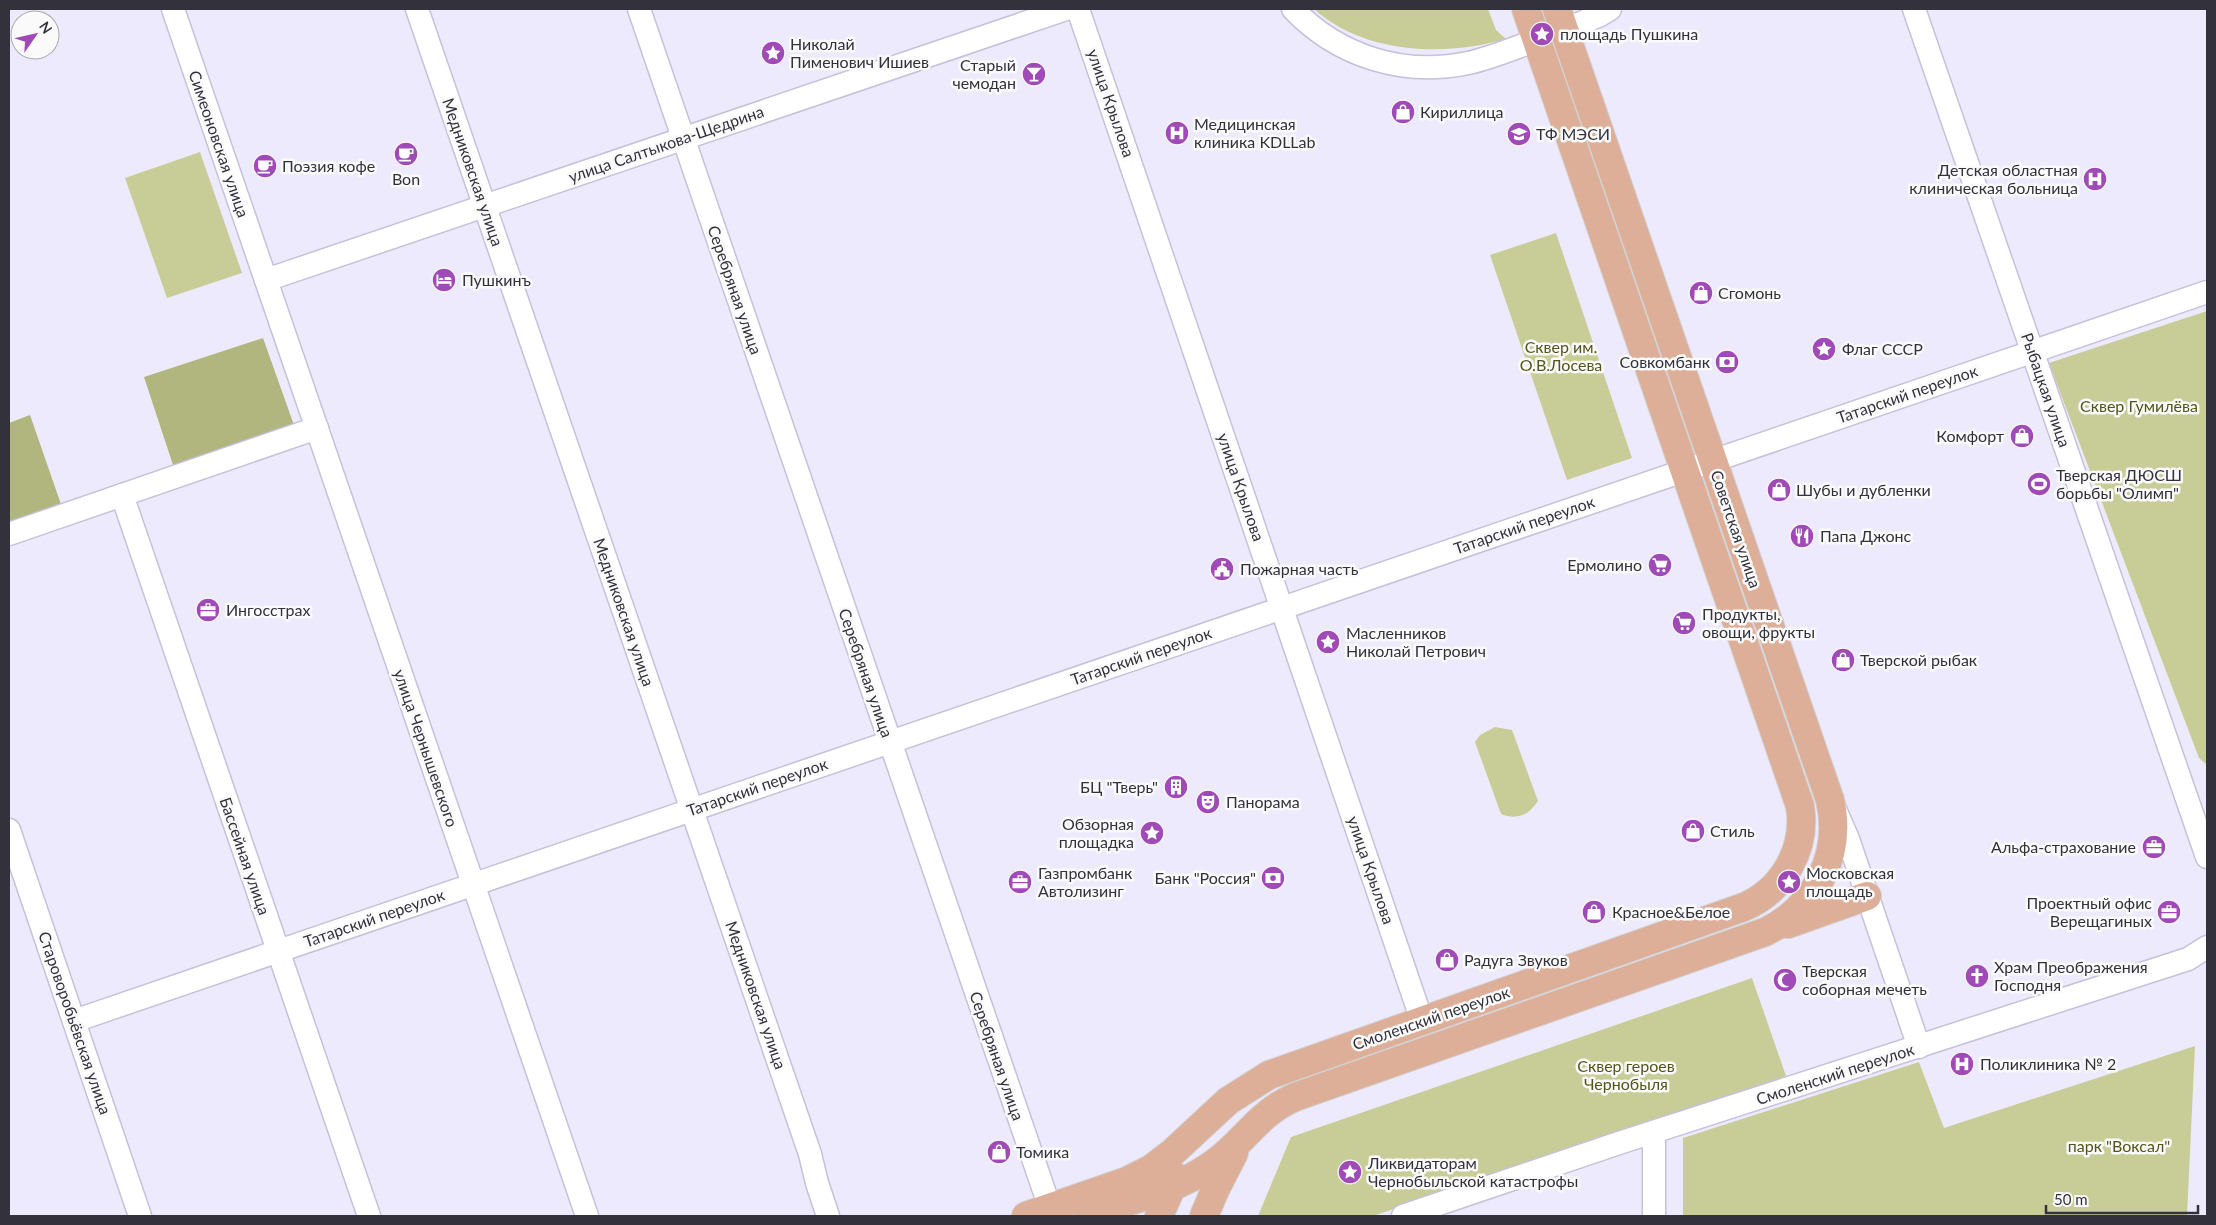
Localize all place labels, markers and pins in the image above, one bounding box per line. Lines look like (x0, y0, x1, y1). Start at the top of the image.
place icon: площадь Пушкина (1529, 21, 1555, 47)
place label: площадь Пушкина (1560, 24, 1698, 43)
place label: Николай Пименович Ишиев (790, 34, 929, 71)
place icon: Николай Пименович Ишиев (760, 40, 786, 66)
place label: Старый чемодан (952, 55, 1016, 92)
bar icon: Старый чемодан (1021, 61, 1047, 87)
shop icon: Кириллица (1390, 99, 1416, 125)
place label: Кириллица (1420, 102, 1504, 121)
place label: Медицинская клиника KDLLab (1194, 114, 1316, 151)
hospital icon: Медицинская клиника KDLLab (1164, 120, 1190, 146)
school or university icon: ТФ МЭСИ (1506, 121, 1532, 147)
place label: ТФ МЭСИ (1536, 124, 1610, 143)
cafe icon: Bon (393, 141, 419, 167)
cafe icon: Поэзия кофе (252, 153, 278, 179)
place label: Поэзия кофе (282, 156, 375, 175)
place label: Детская областная клиническая больница (1909, 160, 2078, 197)
hospital icon: Детская областная клиническая больница (2082, 166, 2108, 192)
place label: Bon (392, 169, 420, 188)
hotel icon: Пушкинъ (431, 267, 457, 293)
place label: Пушкинъ (462, 270, 531, 289)
shop icon: Сгомонь (1688, 280, 1714, 306)
place label: Сгомонь (1718, 283, 1781, 302)
place icon: Флаг СССР (1811, 336, 1837, 362)
place label: Флаг СССР (1842, 339, 1923, 358)
bank icon: Совкомбанк (1714, 349, 1740, 375)
place label: Совкомбанк (1620, 352, 1711, 371)
shop icon: Комфорт (2009, 423, 2035, 449)
place label: Комфорт (1936, 426, 2004, 445)
place label: Тверская ДЮСШ борьбы "Олимп" (2056, 465, 2182, 502)
sports icon: Тверская ДЮСШ борьбы "Олимп" (2026, 471, 2052, 497)
shop icon: Шубы и дубленки (1766, 477, 1792, 503)
place label: Шубы и дубленки (1796, 480, 1931, 499)
restaurant icon: Папа Джонс (1789, 523, 1815, 549)
place label: Папа Джонс (1820, 526, 1911, 545)
supermarket icon: Ермолино (1647, 552, 1673, 578)
place label: Ермолино (1567, 555, 1642, 574)
public building icon: Пожарная часть (1209, 556, 1235, 582)
place label: Пожарная часть (1240, 559, 1359, 578)
office icon: Ингосстрах (195, 597, 221, 623)
place label: Ингосстрах (226, 600, 311, 619)
place label: Продукты, овощи, фрукты (1702, 604, 1815, 641)
supermarket icon: Продукты, овощи, фрукты (1671, 610, 1697, 636)
place label: Масленников Николай Петрович (1346, 623, 1486, 660)
place icon: Масленников Николай Петрович (1315, 629, 1341, 655)
shop icon: Тверской рыбак (1830, 647, 1856, 673)
place label: Тверской рыбак (1860, 650, 1978, 669)
building icon: БЦ "Тверь" (1163, 774, 1189, 800)
place label: БЦ "Тверь" (1080, 777, 1158, 796)
theatre icon: Панорама (1195, 789, 1221, 815)
place label: Панорама (1226, 792, 1300, 811)
place label: Обзорная площадка (1059, 814, 1134, 851)
shop icon: Стиль (1680, 818, 1706, 844)
place icon: Обзорная площадка (1139, 820, 1165, 846)
place label: Стиль (1710, 821, 1755, 840)
office icon: Альфа-страхование (2141, 834, 2167, 860)
place label: Альфа-страхование (1991, 837, 2136, 856)
place label: Газпромбанк Автолизинг (1038, 863, 1133, 900)
place label: Московская площадь (1806, 863, 1894, 900)
bank icon: Банк "Россия" (1260, 865, 1286, 891)
place label: Банк "Россия" (1154, 868, 1256, 887)
office icon: Газпромбанк Автолизинг (1007, 869, 1033, 895)
place icon: Московская площадь (1776, 869, 1802, 895)
place label: Проектный офис Верещагиных (2026, 893, 2152, 930)
shop icon: Красное&Белое (1581, 899, 1607, 925)
office icon: Проектный офис Верещагиных (2156, 899, 2182, 925)
place label: Красное&Белое (1612, 902, 1730, 921)
shop icon: Радуга Звуков (1434, 947, 1460, 973)
place label: Радуга Звуков (1464, 950, 1568, 969)
place label: Храм Преображения Господня (1994, 957, 2148, 994)
place label: Тверская соборная мечеть (1802, 961, 1927, 998)
church icon: Храм Преображения Господня (1964, 963, 1990, 989)
mosque icon: Тверская соборная мечеть (1772, 967, 1798, 993)
hospital icon: Поликлиника № 2 (1949, 1051, 1975, 1077)
place label: Поликлиника № 2 (1980, 1054, 2116, 1073)
shop icon: Томика (986, 1139, 1012, 1165)
place label: Томика (1016, 1142, 1069, 1161)
place label: Ликвидаторам Чернобыльской катастрофы (1367, 1153, 1578, 1190)
place icon: Ликвидаторам Чернобыльской катастрофы (1337, 1159, 1363, 1185)

